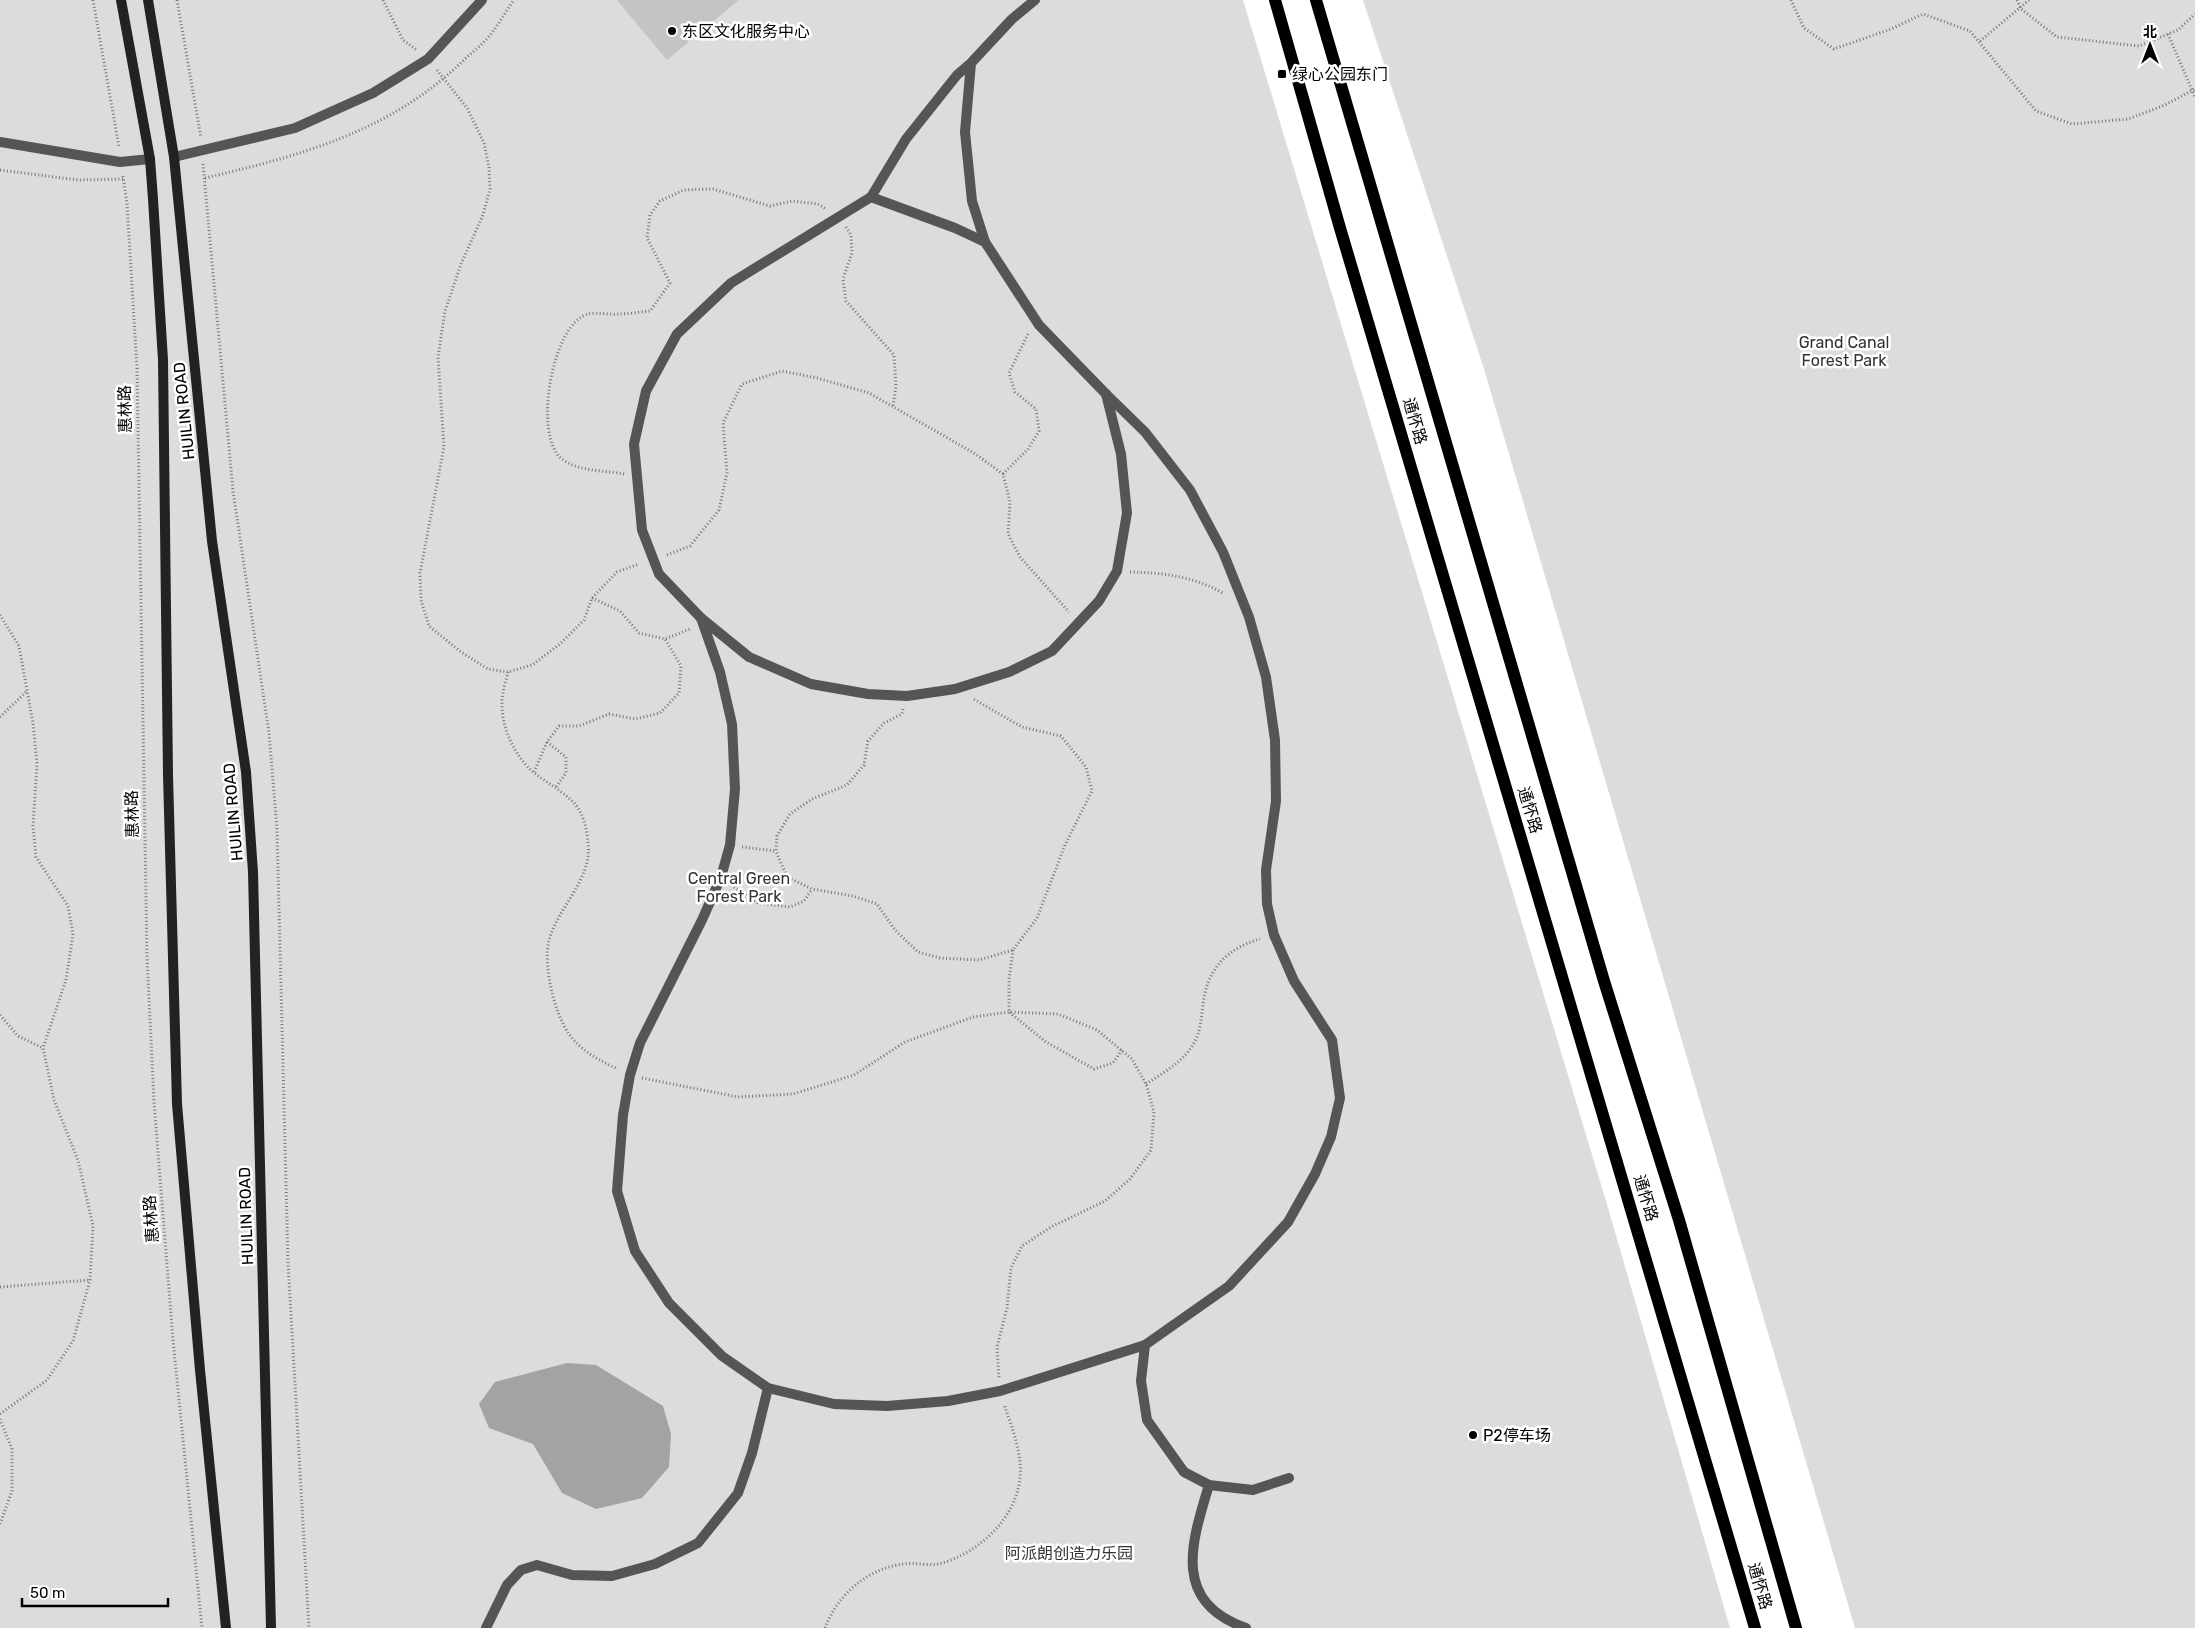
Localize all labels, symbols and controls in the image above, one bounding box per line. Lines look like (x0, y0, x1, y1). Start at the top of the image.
north arrow (2125, 20, 2175, 70)
place label: 东区文化服务中心 (682, 22, 810, 41)
text: 北 (2143, 24, 2157, 41)
marker: 东区文化服务中心 (666, 25, 678, 37)
place label: 绿心公园东门 (1292, 65, 1388, 84)
marker: 绿心公园东门 (1276, 68, 1288, 80)
park label: Grand Canal Forest Park (1799, 333, 1889, 370)
street label: HUILIN ROAD (169, 361, 199, 461)
street label: 惠林路 (115, 385, 135, 433)
street label: 通怀路 (1399, 395, 1431, 447)
street label: HUILIN ROAD (219, 762, 247, 862)
street label: 通怀路 (1514, 784, 1546, 836)
street label: 惠林路 (122, 790, 142, 838)
park label: Central Green Forest Park (688, 869, 790, 906)
street label: HUILIN ROAD (235, 1167, 257, 1265)
street label: 通怀路 (1630, 1172, 1662, 1224)
street label: 惠林路 (140, 1194, 162, 1244)
place label: P2停车场 (1483, 1426, 1551, 1445)
marker: P2停车场 (1467, 1429, 1479, 1441)
park label: 阿派朗创造力乐园 (1005, 1544, 1133, 1563)
street label: 通怀路 (1744, 1560, 1776, 1612)
scale bar (22, 1576, 169, 1608)
text: 50 m (30, 1584, 65, 1602)

